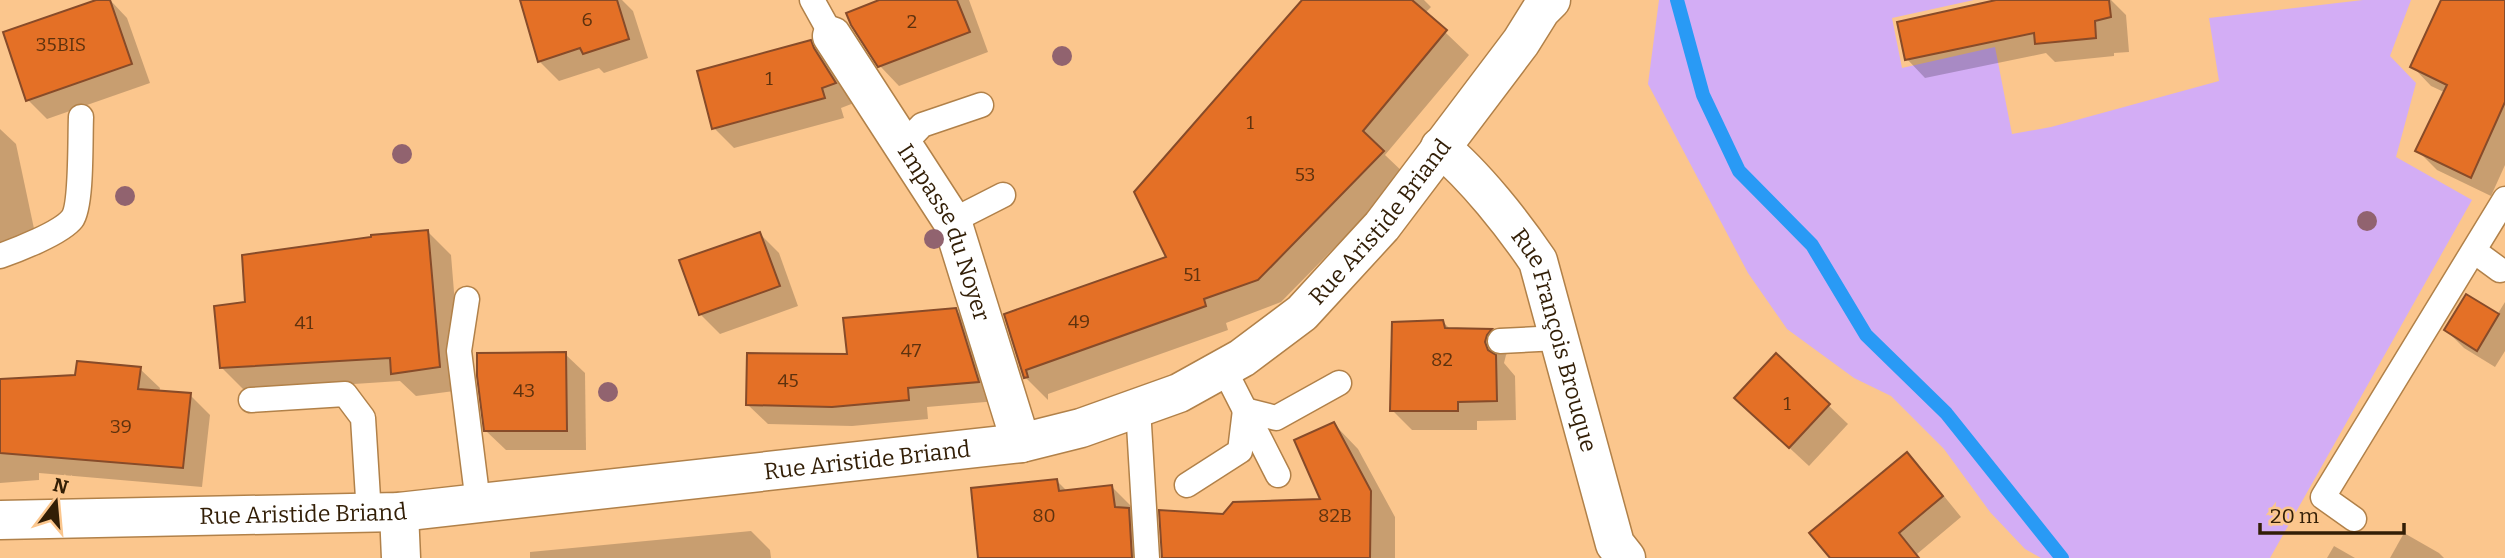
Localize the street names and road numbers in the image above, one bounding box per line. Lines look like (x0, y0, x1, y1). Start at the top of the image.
street label: Rue Aristide Briand (1303, 133, 1457, 310)
street label: Impasse du Noyer (892, 139, 996, 325)
street label: Rue François Brouque (1505, 223, 1603, 455)
street label: Rue Aristide Briand (762, 435, 972, 485)
street label: Rue Aristide Briand (199, 497, 408, 530)

